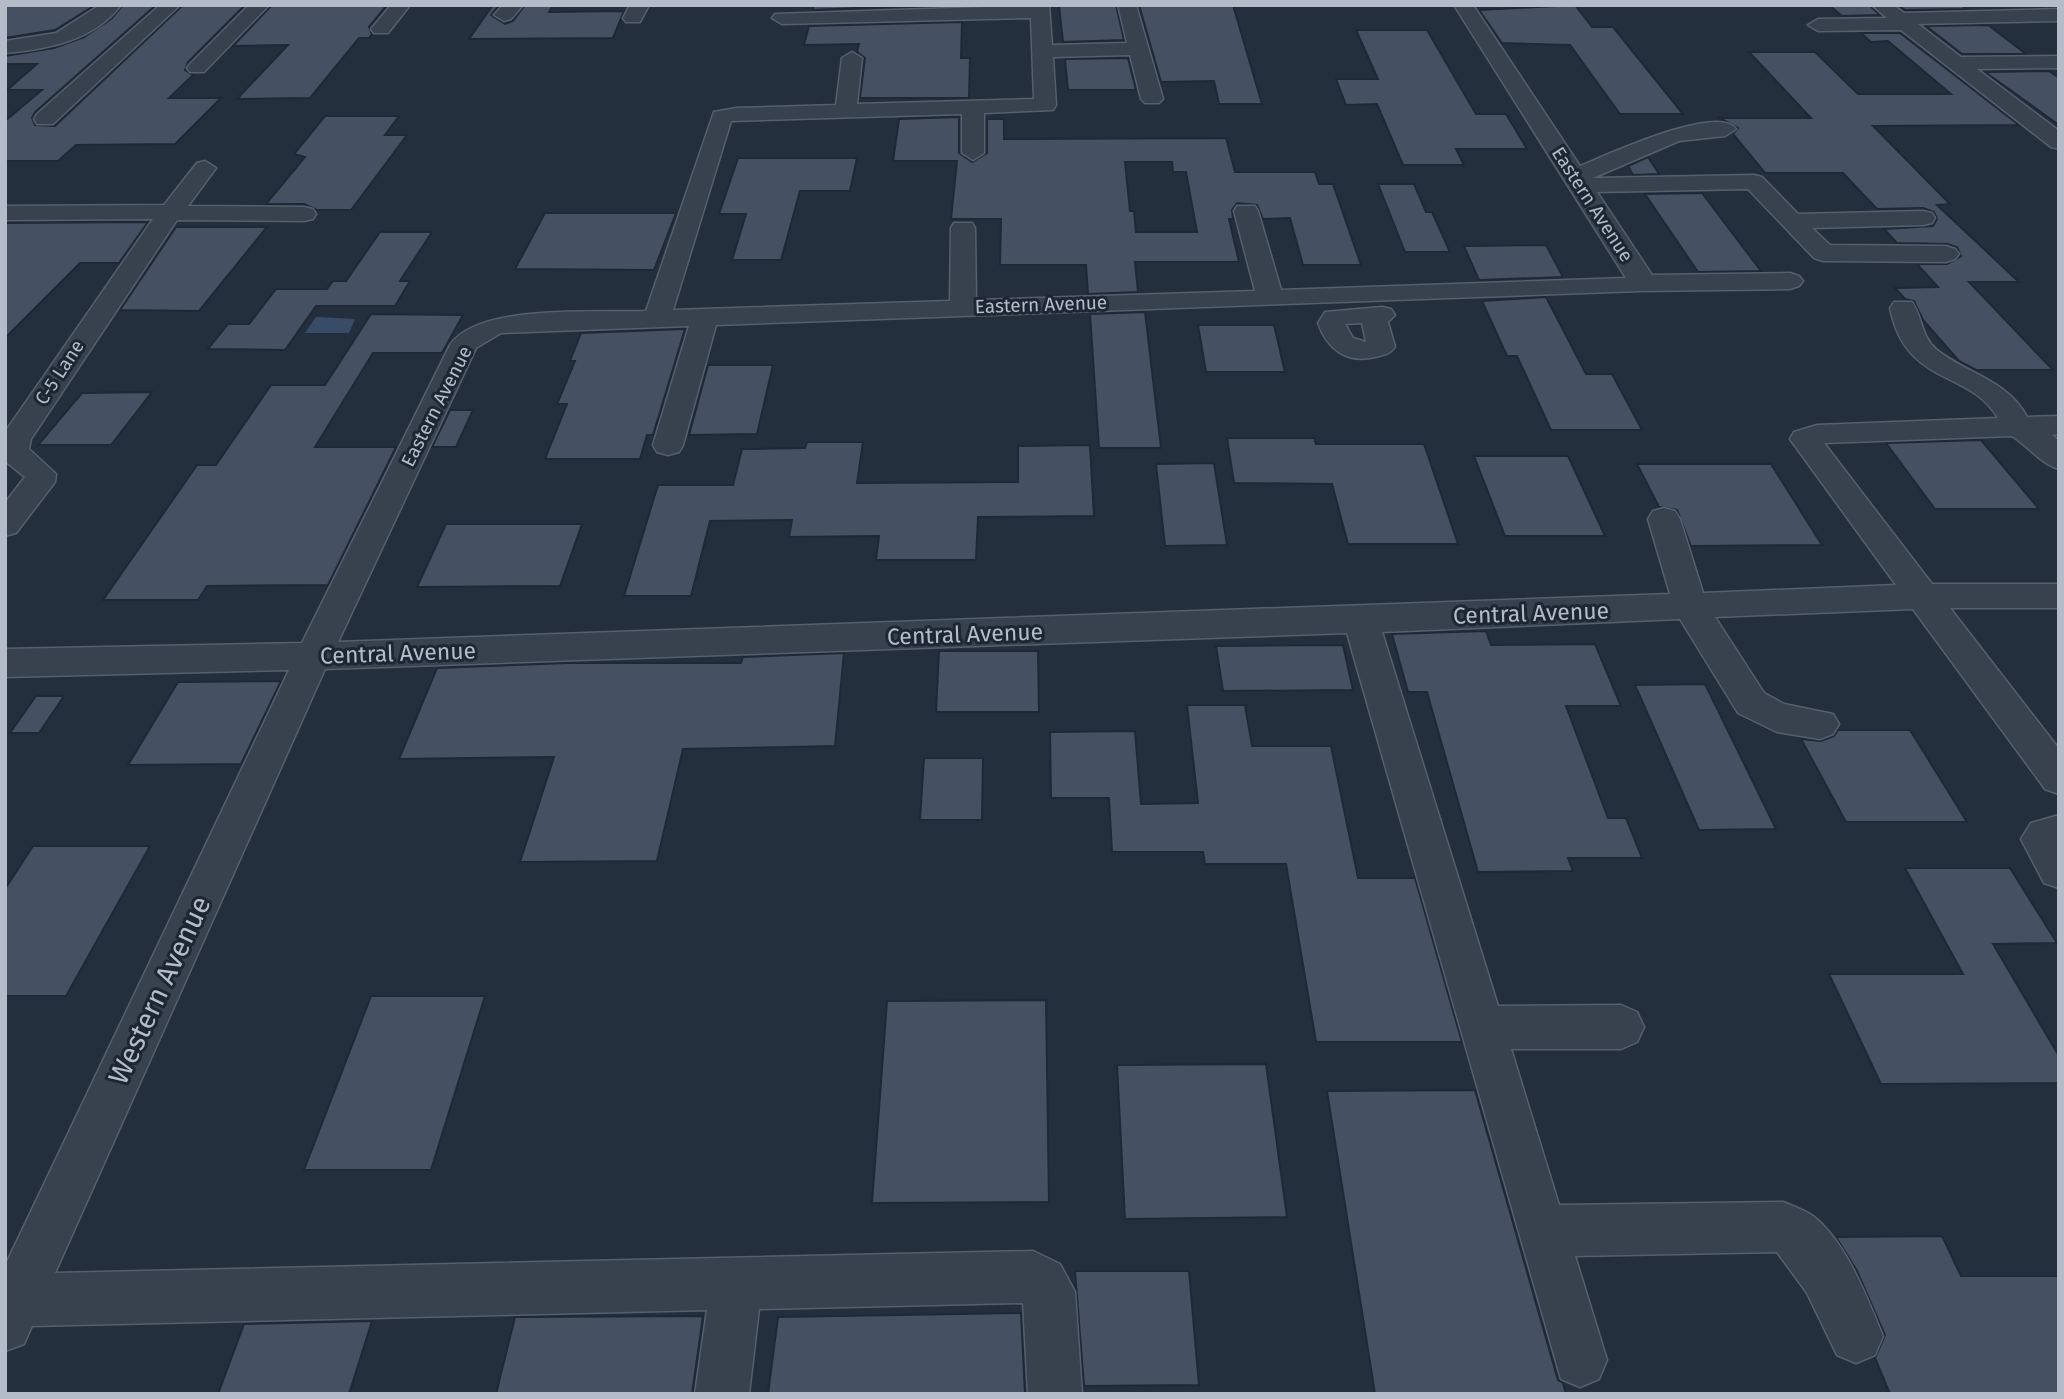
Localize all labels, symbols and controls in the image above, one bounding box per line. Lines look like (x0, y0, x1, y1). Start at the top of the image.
street label: Eastern Avenue (1547, 142, 1638, 266)
street label: Eastern Avenue (974, 291, 1108, 318)
street label: C-5 Lane (30, 336, 89, 409)
street label: Eastern Avenue (396, 342, 477, 470)
street label: Central Avenue (1452, 596, 1610, 630)
street label: Central Avenue (886, 617, 1044, 651)
street label: Central Avenue (319, 636, 477, 670)
street label: Western Avenue (101, 891, 217, 1089)

